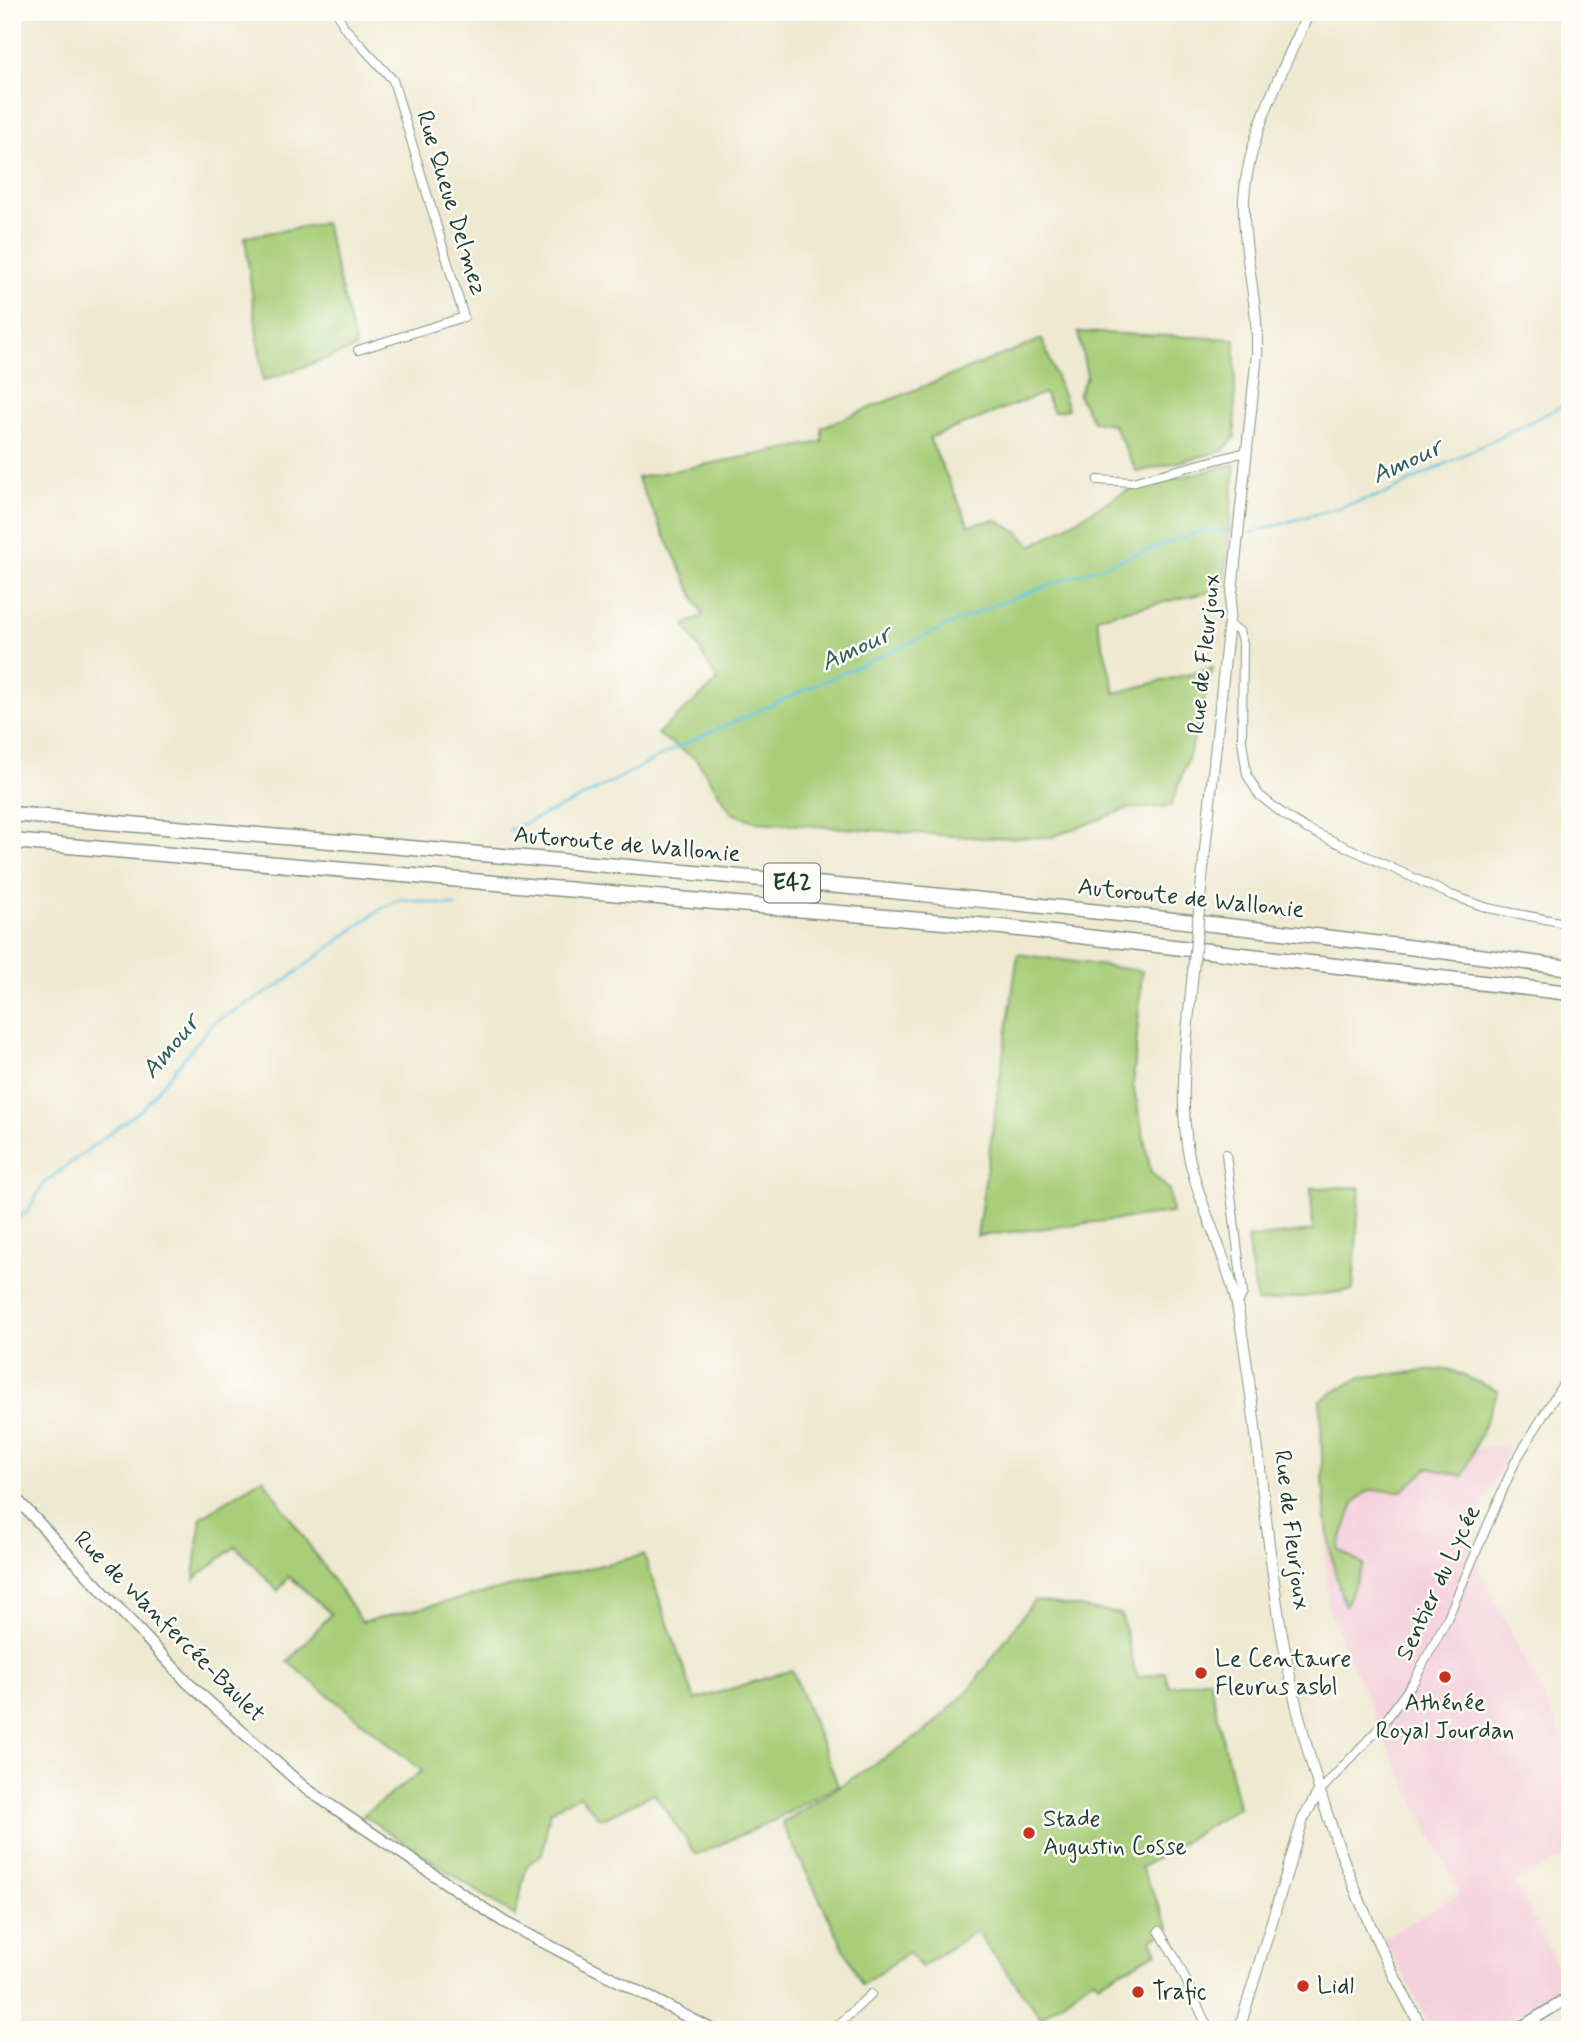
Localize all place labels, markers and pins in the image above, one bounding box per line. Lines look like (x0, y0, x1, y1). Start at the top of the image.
place label: Le Centaure Fleurus asbl (1215, 1644, 1351, 1703)
marker: Le Centaure Fleurus asbl (1193, 1665, 1209, 1681)
marker: Athénée Royal Jourdan (1437, 1669, 1453, 1685)
place label: Athénée Royal Jourdan (1376, 1688, 1514, 1747)
place label: Stade Augustin Cosse (1043, 1804, 1187, 1863)
marker: Stade Augustin Cosse (1021, 1825, 1037, 1841)
place label: Lidl (1317, 1971, 1354, 2002)
place label: Trafic (1152, 1977, 1207, 2008)
marker: Lidl (1295, 1978, 1311, 1994)
marker: Trafic (1130, 1984, 1146, 2000)

